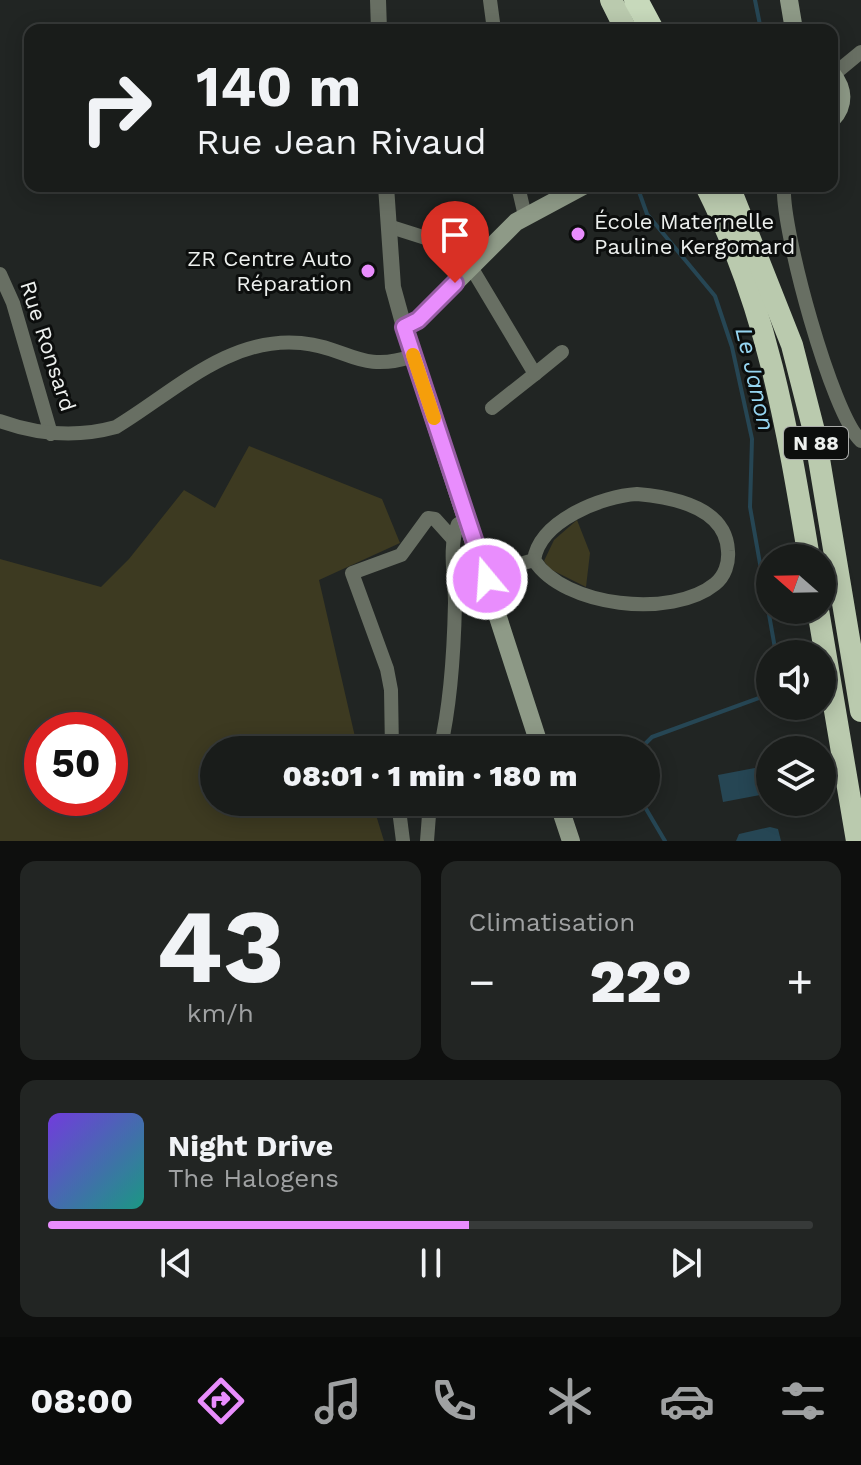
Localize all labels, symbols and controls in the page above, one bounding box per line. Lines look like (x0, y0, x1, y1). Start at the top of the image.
text: 140 m (196, 54, 361, 120)
icon: right (64, 56, 168, 160)
text: Rue Jean Rivaud (196, 121, 486, 163)
pin (421, 201, 489, 283)
place label: École Maternelle Pauline Kergomard (594, 209, 795, 259)
icon: arrive (433, 213, 477, 257)
marker: École Maternelle Pauline Kergomard (569, 225, 587, 243)
place label: ZR Centre Auto Réparation (187, 246, 352, 296)
marker: ZR Centre Auto Réparation (359, 262, 377, 280)
street label: Rue Ronsard (15, 278, 81, 414)
water label: Le Janon (729, 324, 781, 434)
road number: N 88 (784, 427, 848, 459)
position arrow (445, 537, 529, 621)
north arrow (756, 544, 836, 624)
map controls (756, 544, 836, 816)
button: sound (756, 640, 836, 720)
speed limit sign: 50 (24, 712, 128, 816)
button: layers (756, 736, 836, 816)
text: 08:01 · 1 min · 180 m (283, 758, 577, 793)
text: 43 (156, 885, 285, 1007)
text: Climatisation (469, 907, 635, 937)
text: 22° (589, 946, 692, 1017)
text: − (469, 956, 495, 1008)
text: + (786, 956, 813, 1008)
text: km/h (187, 998, 254, 1028)
text: Night Drive (168, 1128, 333, 1163)
text: The Halogens (168, 1163, 339, 1193)
icon: previous (154, 1241, 198, 1285)
icon: pause (409, 1241, 453, 1285)
icon: next (664, 1241, 708, 1285)
icon: directions (193, 1373, 249, 1429)
icon: music (310, 1373, 366, 1429)
icon: phone (426, 1373, 482, 1429)
icon: climate (542, 1373, 598, 1429)
icon: car (659, 1373, 715, 1429)
icon: filters (775, 1373, 831, 1429)
text: 08:00 (30, 1380, 133, 1422)

